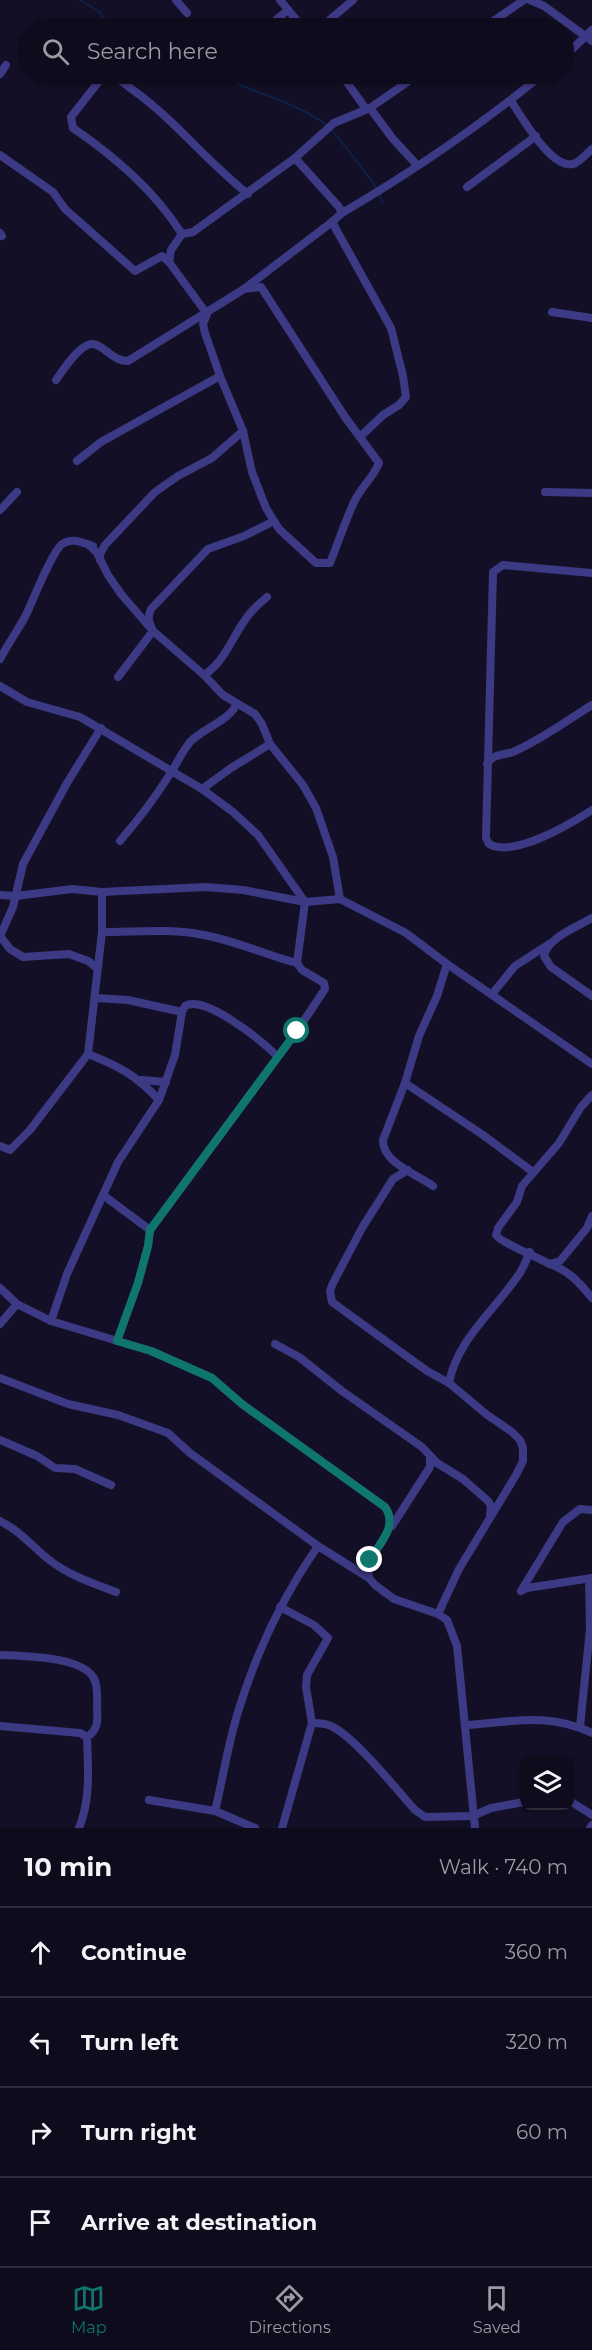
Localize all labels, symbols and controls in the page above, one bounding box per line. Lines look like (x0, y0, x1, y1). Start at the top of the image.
search box (18, 18, 574, 84)
icon: search (39, 35, 72, 68)
text: Search here (87, 38, 218, 65)
route start (283, 1017, 309, 1043)
route end (356, 1546, 382, 1572)
map controls (520, 1756, 574, 1810)
button: layers (520, 1756, 574, 1810)
text: 10 min (24, 1851, 112, 1883)
text: Walk · 740 m (439, 1855, 568, 1879)
icon: ahead (24, 1936, 57, 1969)
text: Continue (81, 1939, 187, 1966)
text: 360 m (505, 1940, 568, 1964)
icon: left (24, 2026, 57, 2059)
text: Turn left (81, 2029, 179, 2056)
text: 320 m (506, 2030, 568, 2054)
icon: right (24, 2116, 57, 2149)
text: Turn right (81, 2119, 196, 2146)
text: 60 m (516, 2120, 568, 2144)
icon: arrive (24, 2206, 57, 2239)
text: Arrive at destination (81, 2209, 317, 2236)
tab: Map (71, 2282, 107, 2337)
tab: Directions (249, 2282, 331, 2337)
tab: Saved (473, 2282, 521, 2337)

